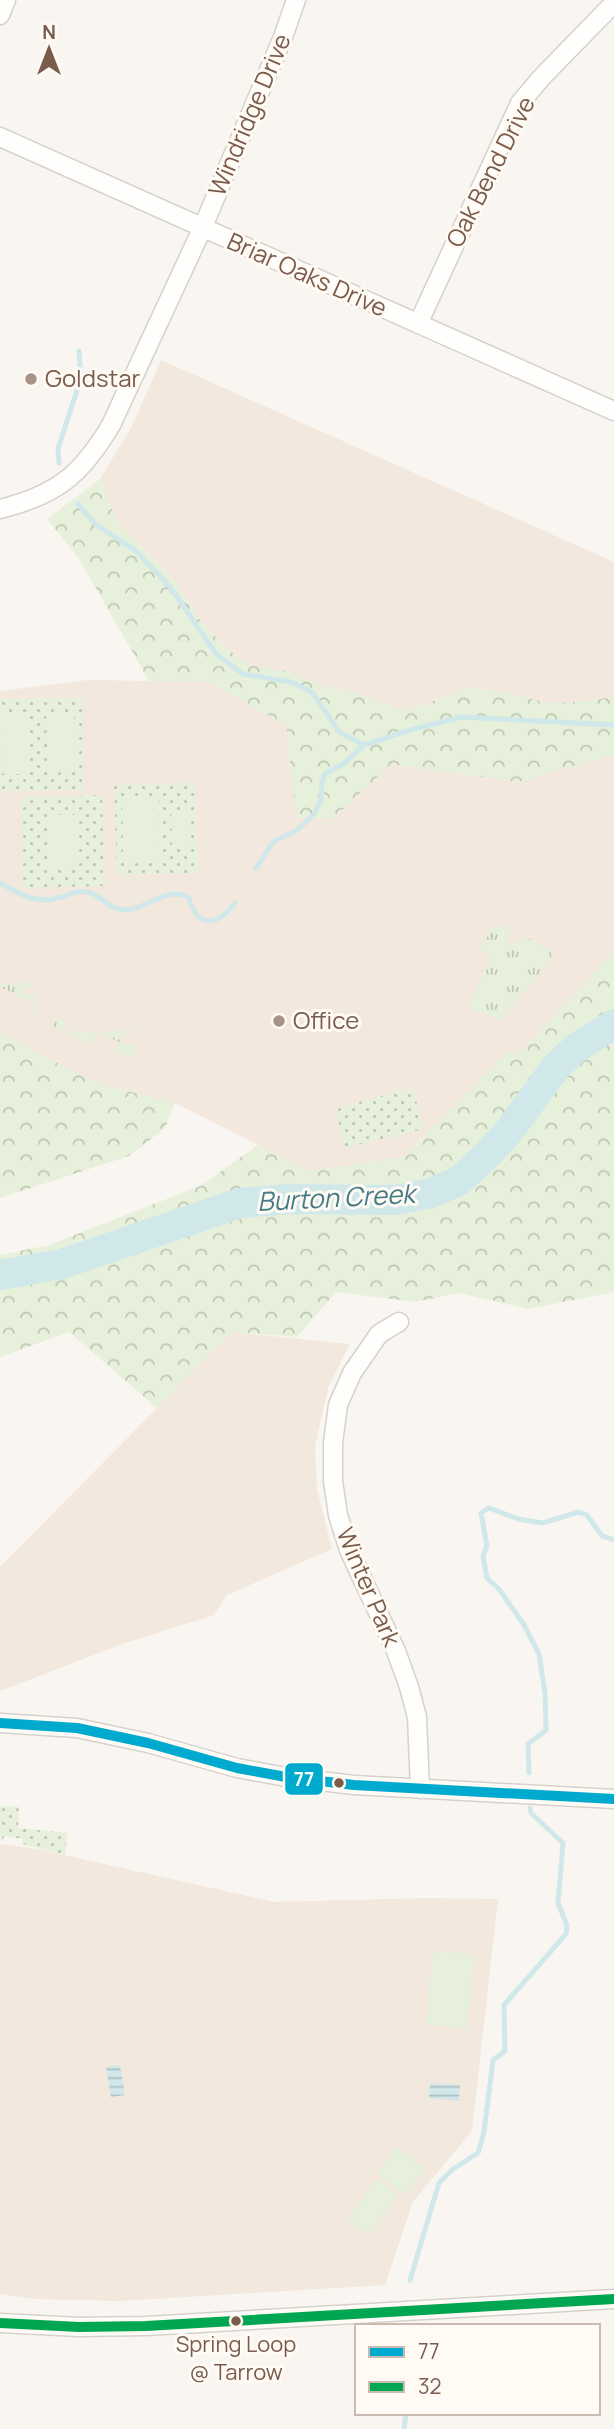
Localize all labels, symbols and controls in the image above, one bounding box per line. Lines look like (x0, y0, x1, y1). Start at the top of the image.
north arrow (14, 14, 84, 84)
text: N (42, 19, 56, 45)
street label: Windridge Drive (200, 28, 298, 201)
street label: Oak Bend Drive (437, 90, 542, 252)
street label: Briar Oaks Drive (222, 224, 393, 324)
place label: Goldstar (45, 361, 140, 394)
marker: Goldstar (23, 371, 39, 387)
place label: Office (293, 1003, 359, 1036)
marker: Office (271, 1013, 287, 1029)
water label: Burton Creek (256, 1175, 420, 1219)
street label: Winter Park (330, 1522, 410, 1652)
line badge: 77 (284, 1762, 324, 1796)
text: 77 (294, 1766, 314, 1792)
unlabelled marker (332, 1776, 346, 1790)
marker: Spring Loop @ Tarrow (229, 2314, 243, 2328)
legend (355, 2324, 600, 2415)
place label: Spring Loop @ Tarrow (176, 2329, 296, 2387)
text: 77 (418, 2337, 440, 2365)
text: 32 (418, 2372, 442, 2400)

